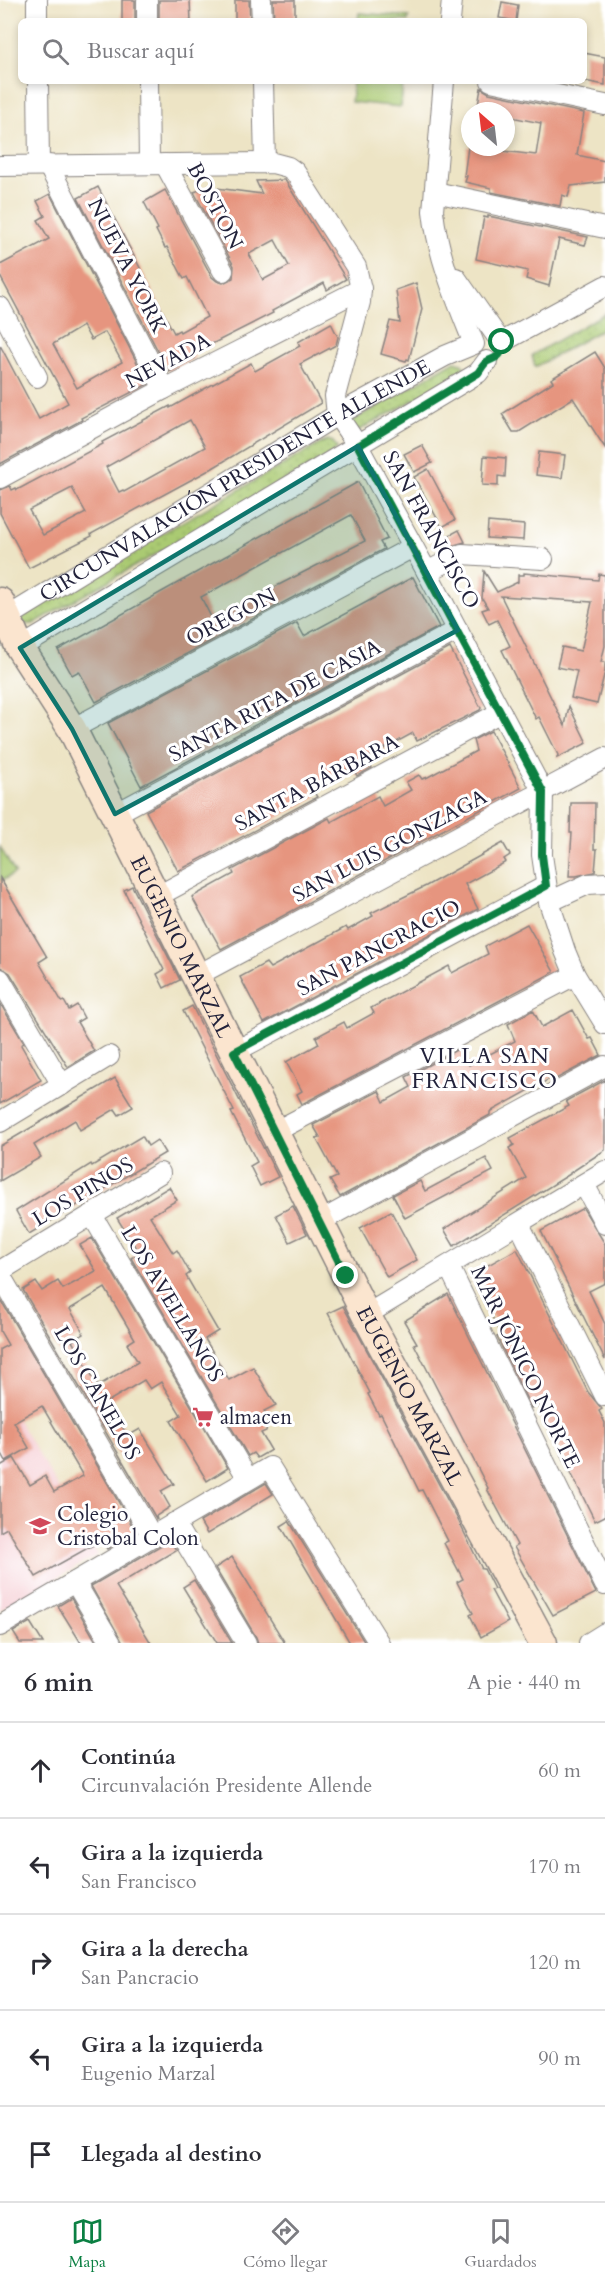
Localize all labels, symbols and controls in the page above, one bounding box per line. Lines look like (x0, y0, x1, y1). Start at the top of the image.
search box (18, 18, 587, 84)
icon: search (39, 35, 72, 68)
text: Buscar aquí (87, 36, 194, 66)
north arrow (461, 102, 515, 156)
street label: BOSTON (180, 158, 250, 255)
street label: NUEVA YORK (80, 193, 174, 339)
street label: NEVADA (120, 326, 216, 396)
route start (488, 328, 514, 354)
street label: CIRCUNVALACIÓN PRESIDENTE ALLENDE (34, 352, 435, 609)
street label: SAN FRANCISCO (376, 446, 486, 614)
street label: OREGON (181, 581, 281, 653)
street label: SANTA RITA DE CASIA (164, 633, 386, 769)
street label: SANTA BÁRBARA (230, 727, 404, 838)
street label: SAN LUIS GONZAGA (288, 782, 492, 910)
street label: EUGENIO MARZAL (123, 851, 239, 1043)
street label: SAN PANCRACIO (292, 893, 466, 1003)
district label: VILLA SAN FRANCISCO (412, 1041, 558, 1096)
street label: LOS PINOS (27, 1150, 139, 1234)
street label: LOS AVELLANOS (114, 1221, 230, 1387)
street label: MAR JÓNICO NORTE (463, 1260, 588, 1473)
route end (332, 1262, 358, 1288)
street label: EUGENIO MARZAL (349, 1301, 470, 1491)
street label: LOS CANELOS (47, 1321, 147, 1465)
place label: almacen (220, 1403, 292, 1432)
supermarket icon: almacen (191, 1405, 215, 1429)
place label: Colegio Cristobal Colon (57, 1500, 199, 1553)
school or university icon: Colegio Cristobal Colon (28, 1514, 52, 1538)
text: 6 min (24, 1665, 93, 1700)
text: A pie · 440 m (467, 1669, 581, 1696)
text: Continúa (81, 1742, 176, 1772)
icon: ahead (24, 1754, 57, 1787)
text: 60 m (538, 1757, 581, 1784)
text: Circunvalación Presidente Allende (81, 1772, 372, 1799)
text: Gira a la izquierda (81, 1838, 264, 1868)
icon: left (24, 1850, 57, 1883)
text: 170 m (528, 1853, 581, 1880)
text: San Francisco (81, 1868, 196, 1895)
text: Gira a la derecha (81, 1934, 249, 1964)
icon: right (24, 1946, 57, 1979)
text: 120 m (528, 1949, 581, 1976)
text: San Pancracio (81, 1964, 199, 1991)
text: Gira a la izquierda (81, 2030, 264, 2060)
icon: left (24, 2042, 57, 2075)
text: 90 m (538, 2045, 581, 2072)
text: Eugenio Marzal (81, 2060, 215, 2087)
icon: arrive (24, 2138, 57, 2171)
text: Llegada al destino (81, 2139, 262, 2169)
tab: Mapa (68, 2215, 106, 2273)
tab: Cómo llegar (243, 2215, 327, 2273)
tab: Guardados (464, 2215, 537, 2273)

